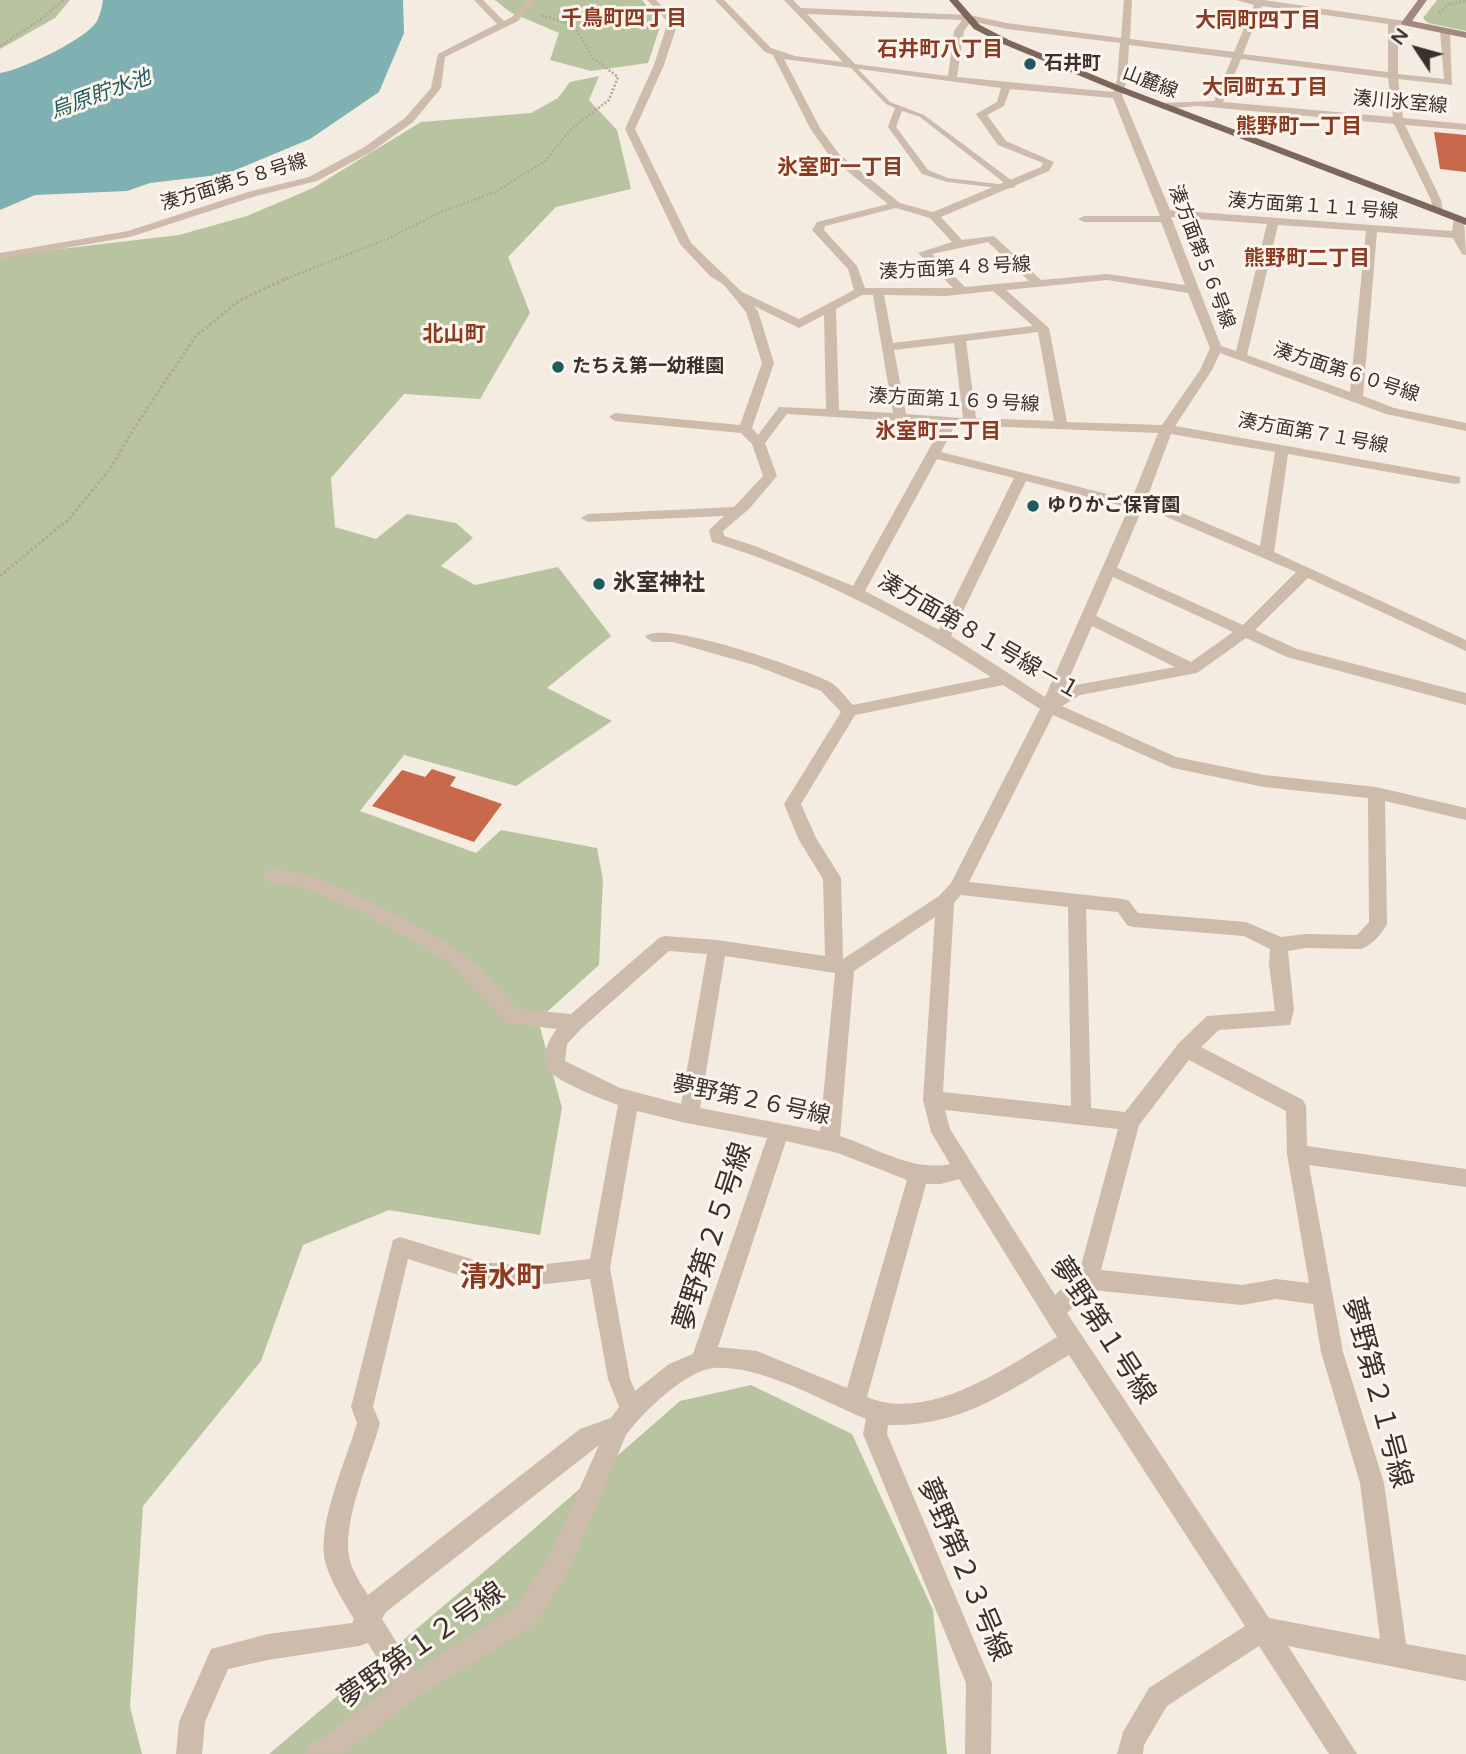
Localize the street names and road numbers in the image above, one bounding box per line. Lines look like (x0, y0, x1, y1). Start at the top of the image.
street label: 山麓線 (1119, 62, 1181, 104)
street label: 湊川氷室線 (1352, 88, 1448, 118)
street label: 湊方面第５８号線 (158, 150, 310, 216)
street label: 湊方面第５６号線 (1163, 182, 1239, 332)
street label: 湊方面第１１１号線 (1227, 190, 1399, 224)
street label: 湊方面第４８号線 (879, 254, 1031, 284)
street label: 湊方面第６０号線 (1270, 339, 1422, 407)
street label: 湊方面第１６９号線 (868, 385, 1040, 417)
street label: 湊方面第７１号線 (1236, 410, 1390, 458)
street label: 湊方面第８１号線－１ (873, 568, 1085, 706)
street label: 夢野第２６号線 (669, 1071, 833, 1131)
street label: 夢野第２５号線 (668, 1139, 760, 1335)
street label: 夢野第１号線 (1042, 1251, 1162, 1411)
street label: 夢野第２１号線 (1334, 1294, 1418, 1492)
street label: 夢野第２３号線 (909, 1473, 1017, 1667)
street label: 夢野第１２号線 (332, 1576, 512, 1716)

